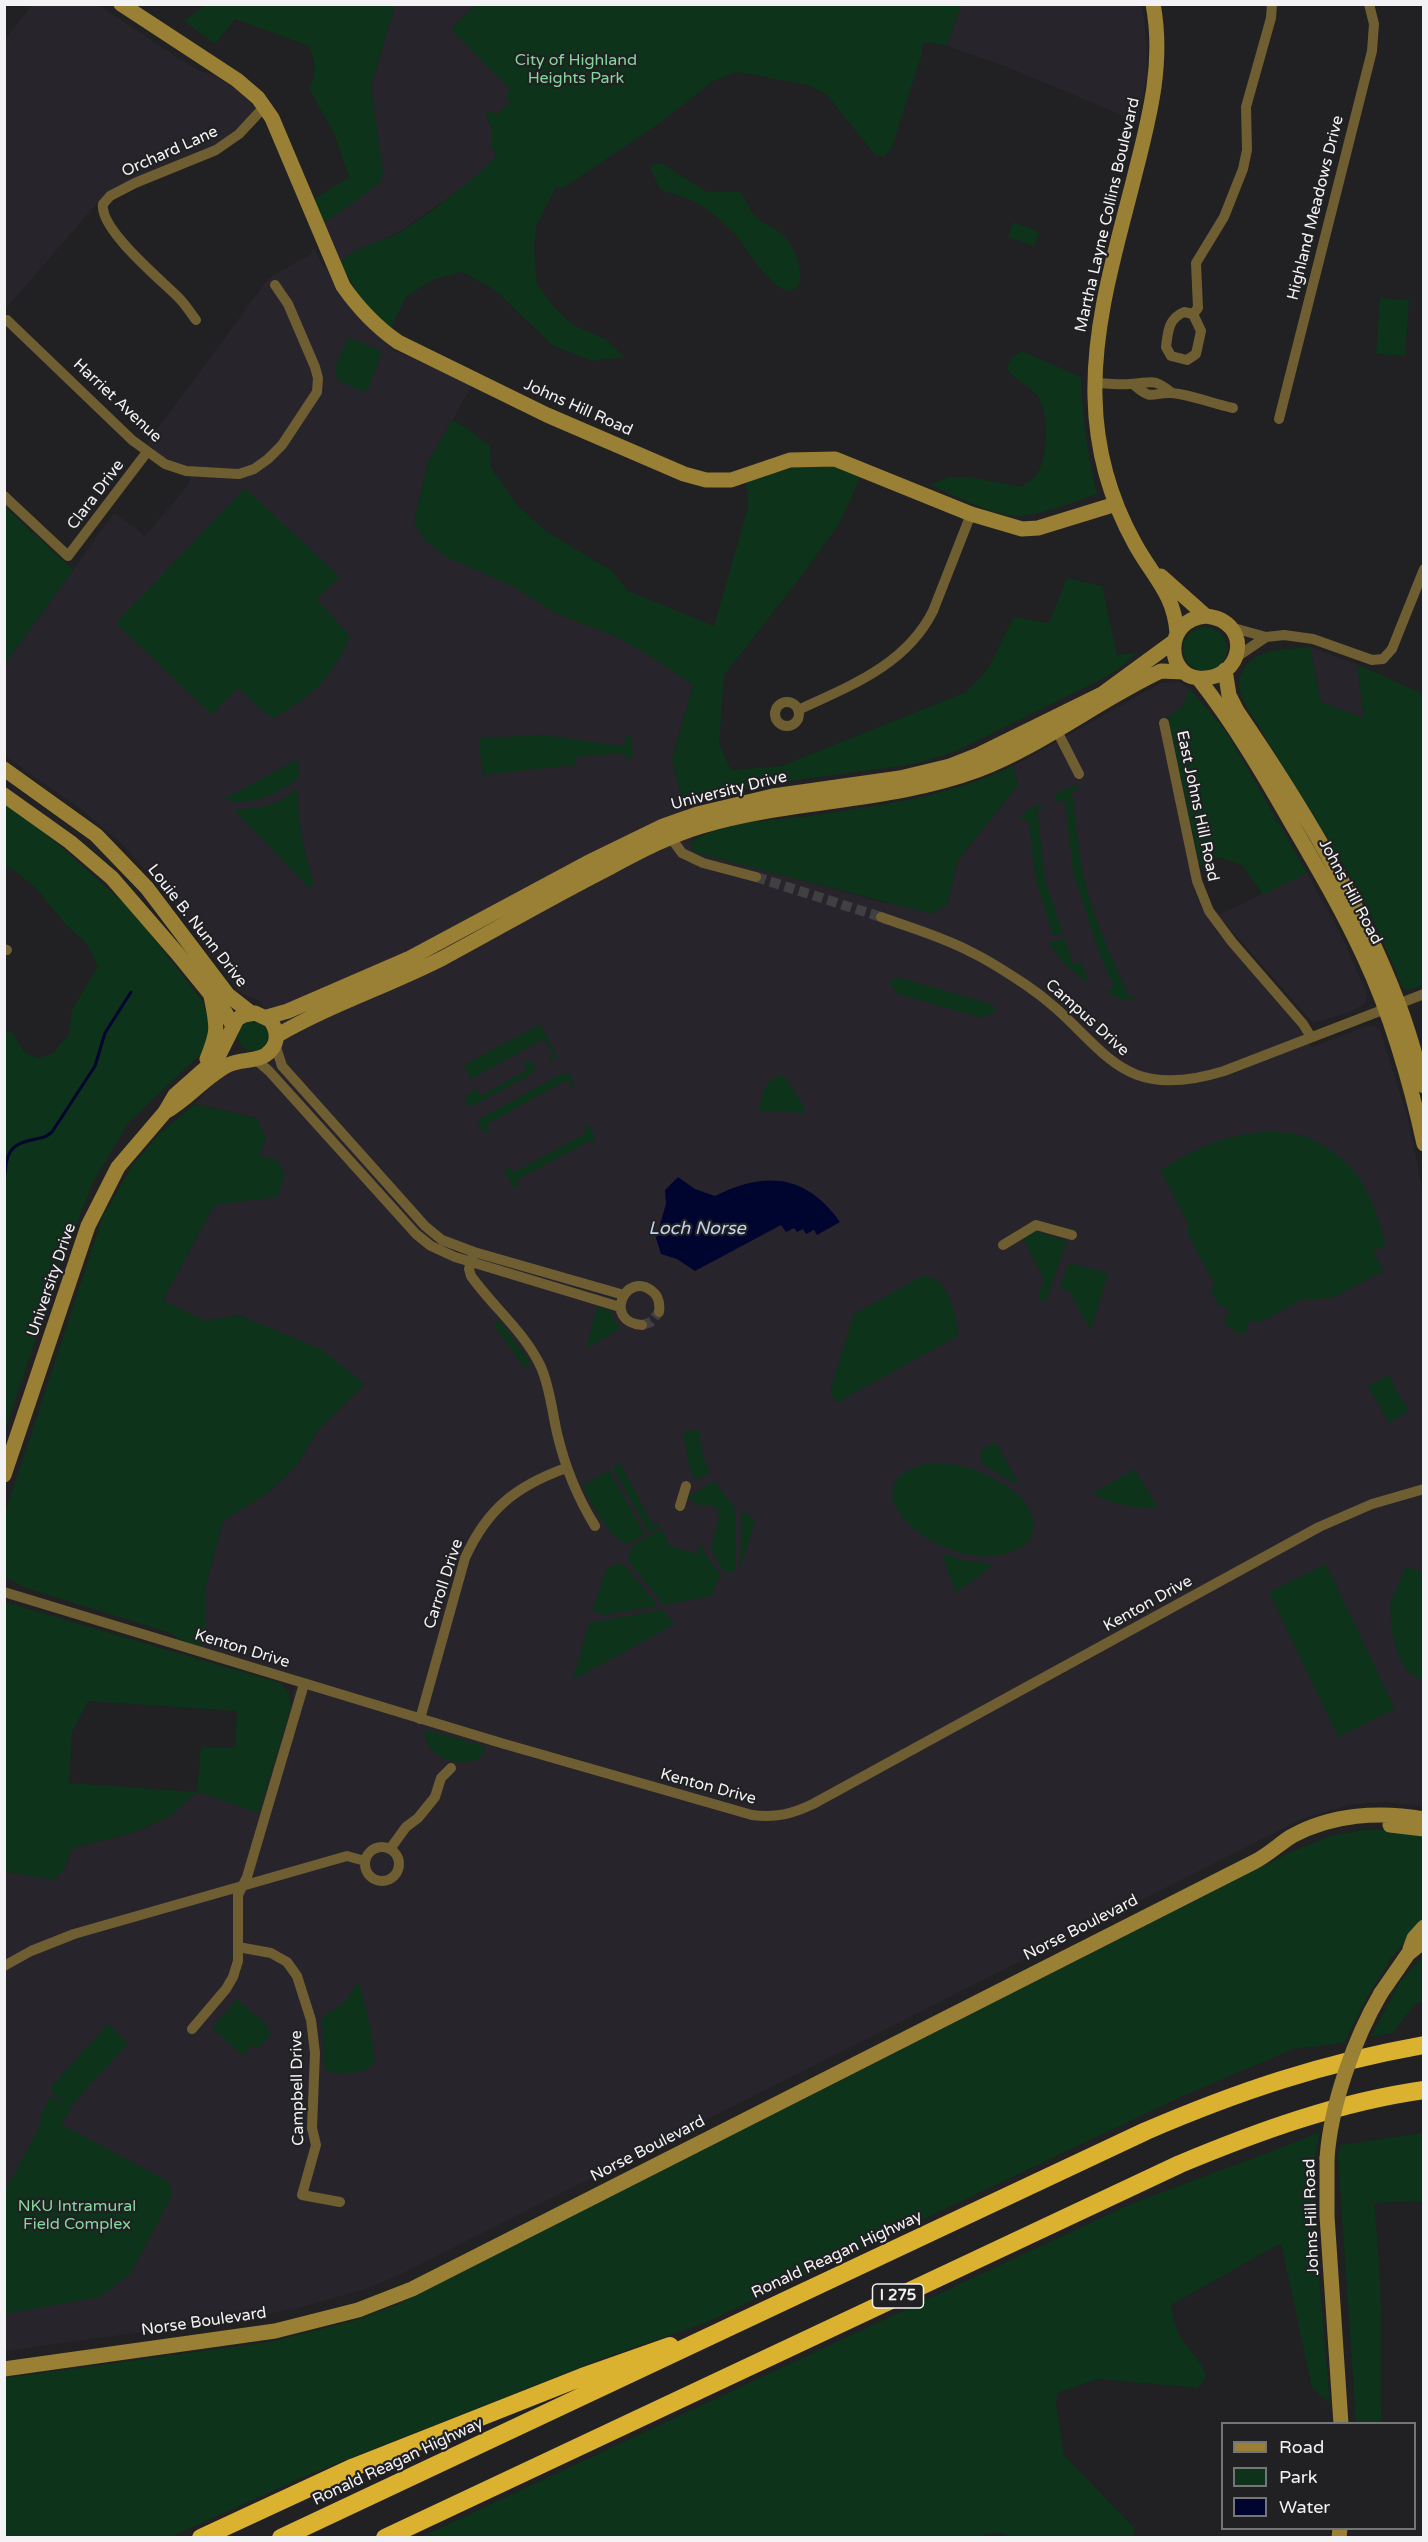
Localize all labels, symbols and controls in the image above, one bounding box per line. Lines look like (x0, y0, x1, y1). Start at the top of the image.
park label: City of Highland Heights Park (515, 51, 637, 89)
street label: Martha Layne Collins Boulevard (1072, 96, 1144, 334)
street label: Highland Meadows Drive (1284, 114, 1348, 302)
street label: Orchard Lane (119, 122, 221, 182)
street label: Harriet Avenue (69, 355, 165, 447)
street label: Johns Hill Road (521, 375, 635, 441)
street label: Clara Drive (63, 456, 129, 534)
street label: East Johns Hill Road (1172, 729, 1222, 883)
street label: University Drive (669, 767, 789, 815)
street label: Johns Hill Road (1314, 836, 1386, 948)
street label: Louie B. Nunn Drive (143, 861, 251, 991)
street label: Campus Drive (1041, 975, 1133, 1061)
water label: Loch Norse (648, 1218, 746, 1240)
street label: University Drive (24, 1221, 80, 1339)
street label: Carroll Drive (420, 1537, 468, 1631)
street label: Kenton Drive (1100, 1572, 1196, 1636)
street label: Kenton Drive (192, 1625, 292, 1673)
street label: Kenton Drive (658, 1765, 758, 1809)
street label: Norse Boulevard (1020, 1891, 1142, 1965)
street label: Campbell Drive (287, 2030, 309, 2146)
street label: Norse Boulevard (587, 2112, 709, 2186)
street label: Johns Hill Road (1300, 2158, 1324, 2276)
park label: NKU Intramural Field Complex (18, 2197, 136, 2235)
street label: Ronald Reagan Highway (749, 2207, 925, 2303)
road number: I 275 (872, 2284, 924, 2308)
street label: Norse Boulevard (140, 2304, 268, 2340)
street label: Ronald Reagan Highway (310, 2414, 486, 2510)
legend (1221, 2422, 1416, 2530)
text: Road (1279, 2436, 1324, 2458)
text: Park (1279, 2466, 1317, 2488)
text: Water (1279, 2496, 1330, 2518)

